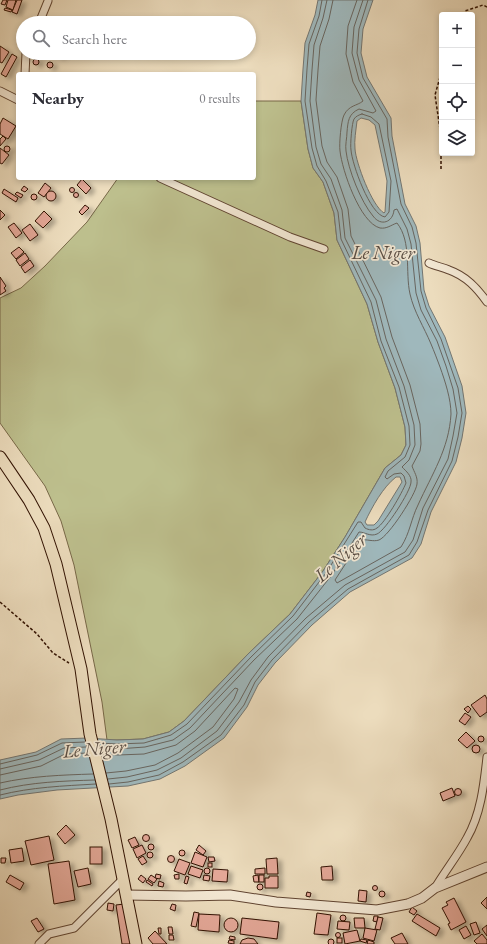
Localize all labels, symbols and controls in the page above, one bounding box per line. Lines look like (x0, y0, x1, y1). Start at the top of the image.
map controls (439, 12, 475, 156)
button: + (439, 12, 475, 48)
search box (16, 16, 256, 60)
icon: search (30, 27, 52, 49)
text: Search here (62, 29, 127, 48)
button: − (439, 48, 475, 84)
button: locate (439, 84, 475, 120)
text: Nearby (32, 87, 84, 109)
text: 0 results (199, 90, 240, 107)
button: layers (439, 120, 475, 156)
water label: Le Niger (350, 240, 415, 265)
water label: Le Niger (308, 526, 373, 588)
water label: Le Niger (60, 733, 127, 764)

